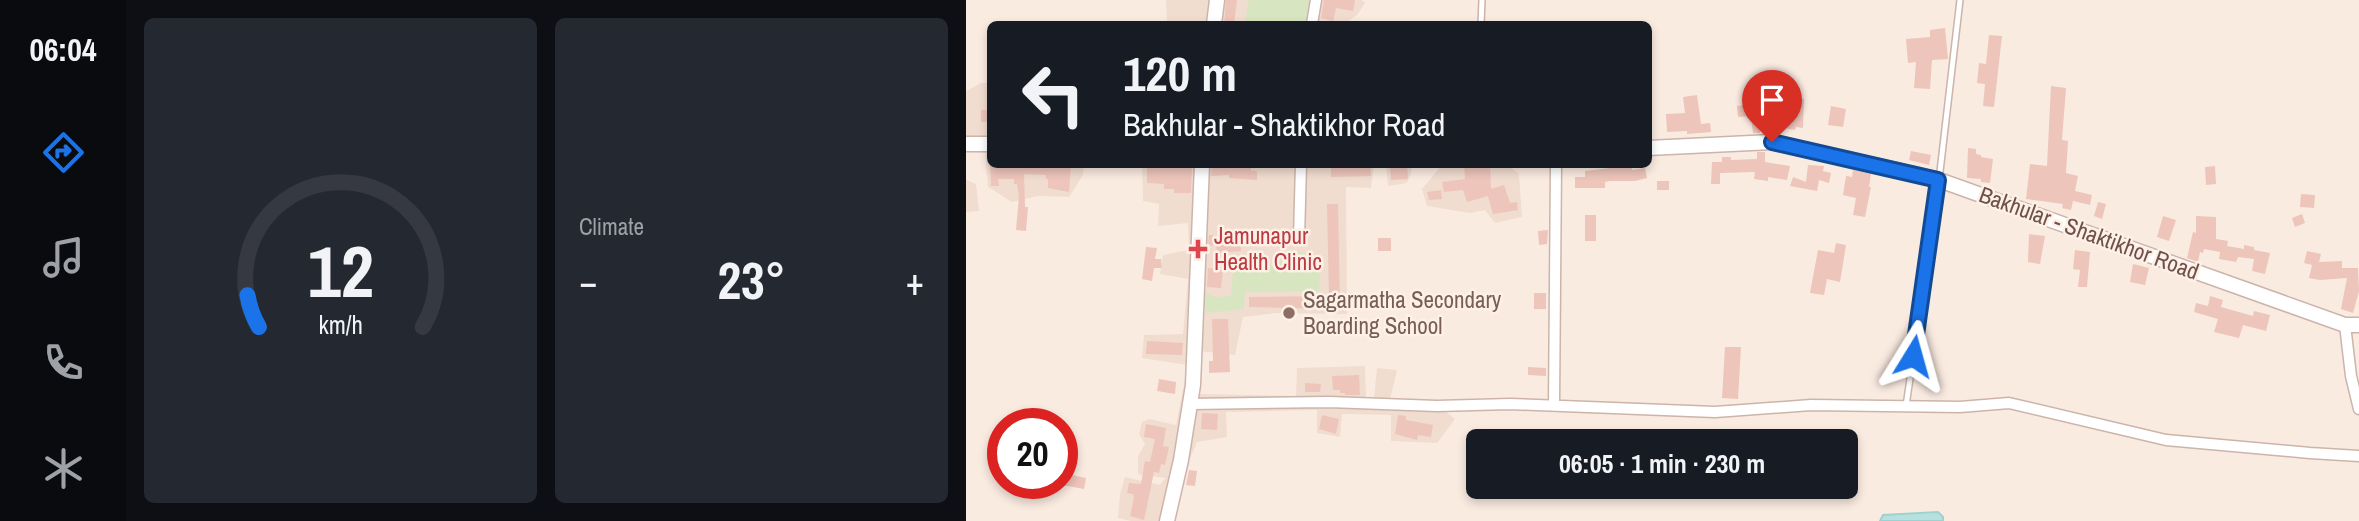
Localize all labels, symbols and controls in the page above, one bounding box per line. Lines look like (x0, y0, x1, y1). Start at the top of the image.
text: 06:04 (29, 28, 97, 71)
text: 120 m (1123, 40, 1237, 106)
icon: left (1008, 49, 1099, 140)
pin (1742, 70, 1802, 142)
icon: arrive (1753, 81, 1791, 119)
text: Bakhular - Shaktikhor Road (1123, 103, 1445, 146)
icon: directions (39, 128, 88, 177)
street label: Bakhular - Shaktikhor Road (1975, 178, 2203, 287)
text: Climate (579, 211, 644, 242)
place label: Jamunapur Health Clinic (1214, 220, 1322, 277)
text: 12 (307, 222, 374, 320)
icon: music (39, 233, 88, 282)
marker: Jamunapur Health Clinic (1188, 239, 1208, 259)
text: 23° (717, 245, 786, 315)
text: − (579, 256, 597, 307)
text: + (906, 256, 924, 307)
place label: Sagarmatha Secondary Boarding School (1303, 284, 1502, 341)
marker: Sagarmatha Secondary Boarding School (1281, 305, 1297, 321)
text: km/h (318, 307, 363, 341)
position arrow (1876, 319, 1950, 393)
icon: phone (39, 338, 88, 387)
speed limit sign: 20 (987, 408, 1078, 499)
icon: climate (39, 444, 88, 493)
text: 06:05 · 1 min · 230 m (1559, 446, 1765, 481)

